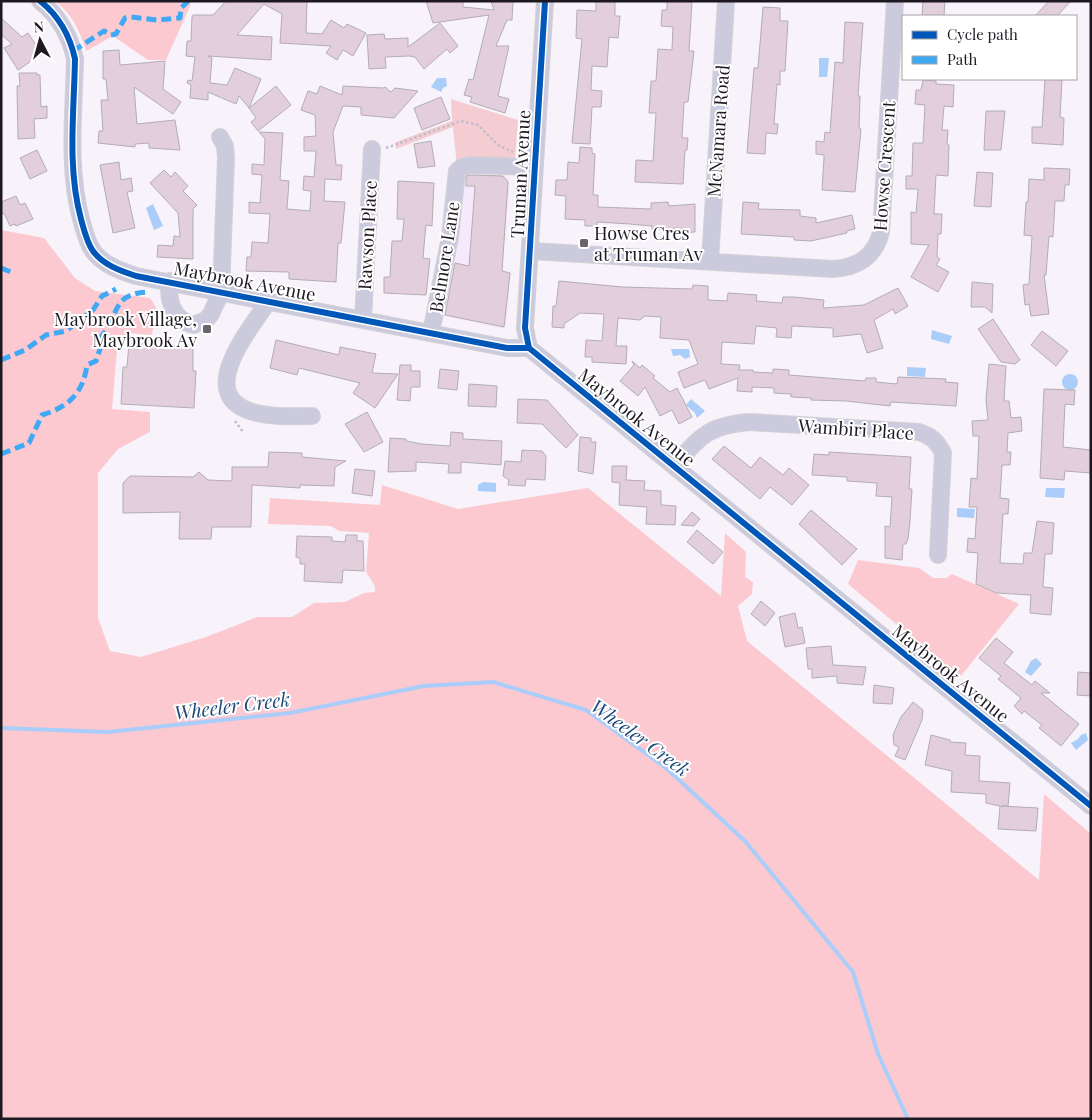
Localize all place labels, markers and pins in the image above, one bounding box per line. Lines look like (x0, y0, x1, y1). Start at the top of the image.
place label: Howse Cres at Truman Av (594, 221, 703, 266)
marker: Howse Cres at Truman Av (578, 237, 590, 249)
place label: Maybrook Village, Maybrook Av (54, 307, 197, 352)
marker: Maybrook Village, Maybrook Av (201, 323, 213, 335)

